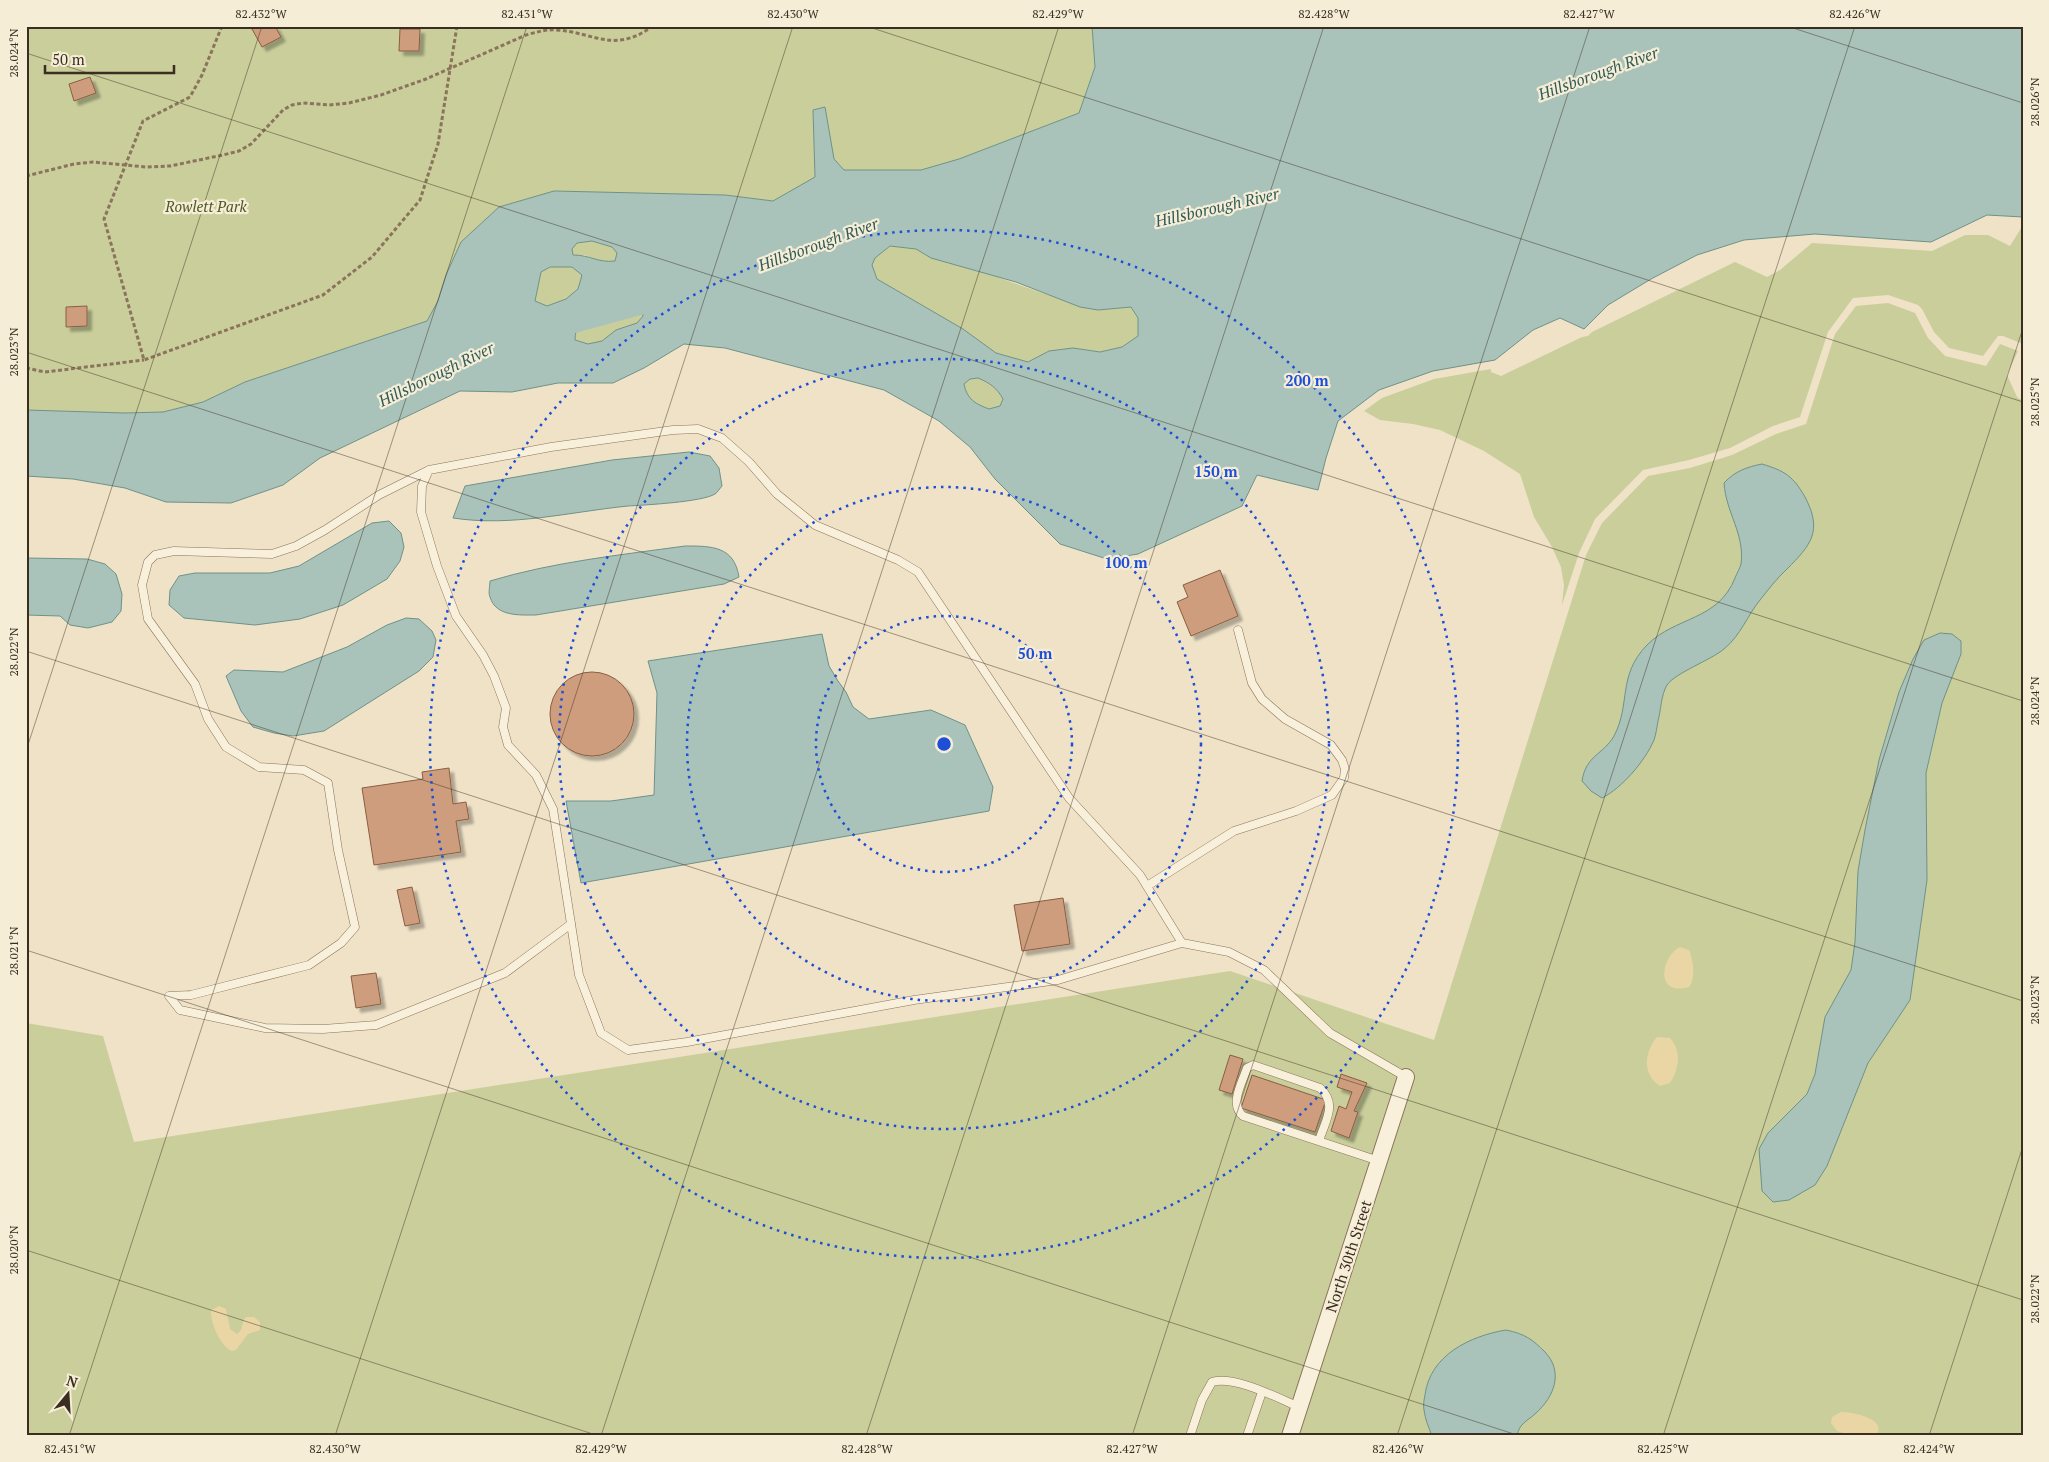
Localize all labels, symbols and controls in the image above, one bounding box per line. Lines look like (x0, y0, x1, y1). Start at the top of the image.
text: 82.432°W (235, 6, 288, 21)
text: 82.431°W (501, 6, 554, 21)
text: 82.430°W (767, 6, 820, 21)
text: 82.429°W (1032, 6, 1085, 21)
text: 82.428°W (1298, 6, 1351, 21)
text: 82.427°W (1563, 6, 1616, 21)
text: 82.426°W (1829, 6, 1882, 21)
text: 28.024°N (6, 28, 21, 78)
water label: Hillsborough River (1534, 41, 1662, 105)
scale bar (45, 42, 174, 74)
text: 50 m (52, 49, 85, 69)
text: 28.026°N (2027, 77, 2042, 127)
water label: Hillsborough River (1152, 182, 1282, 232)
park label: Rowlett Park (164, 196, 248, 216)
water label: Hillsborough River (754, 212, 882, 276)
text: 28.023°N (6, 327, 21, 377)
water label: Hillsborough River (374, 336, 498, 412)
text: 200 m (1285, 370, 1329, 390)
text: 28.025°N (2027, 377, 2042, 427)
text: 150 m (1194, 461, 1238, 481)
text: 100 m (1104, 552, 1148, 572)
text: 28.022°N (6, 627, 21, 677)
text: 50 m (1018, 643, 1053, 663)
text: 28.024°N (2027, 676, 2042, 726)
centre of rings (935, 735, 953, 753)
text: 28.021°N (6, 926, 21, 976)
text: 28.023°N (2027, 975, 2042, 1025)
street label: North 30th Street (1320, 1197, 1376, 1315)
text: 28.020°N (6, 1225, 21, 1275)
text: 28.022°N (2027, 1274, 2042, 1324)
north arrow (42, 1370, 92, 1420)
text: N (64, 1370, 81, 1392)
text: 82.431°W (44, 1441, 97, 1456)
text: 82.430°W (309, 1441, 362, 1456)
text: 82.429°W (575, 1441, 628, 1456)
text: 82.428°W (841, 1441, 894, 1456)
text: 82.427°W (1106, 1441, 1159, 1456)
text: 82.426°W (1372, 1441, 1425, 1456)
text: 82.425°W (1637, 1441, 1690, 1456)
text: 82.424°W (1903, 1441, 1956, 1456)

